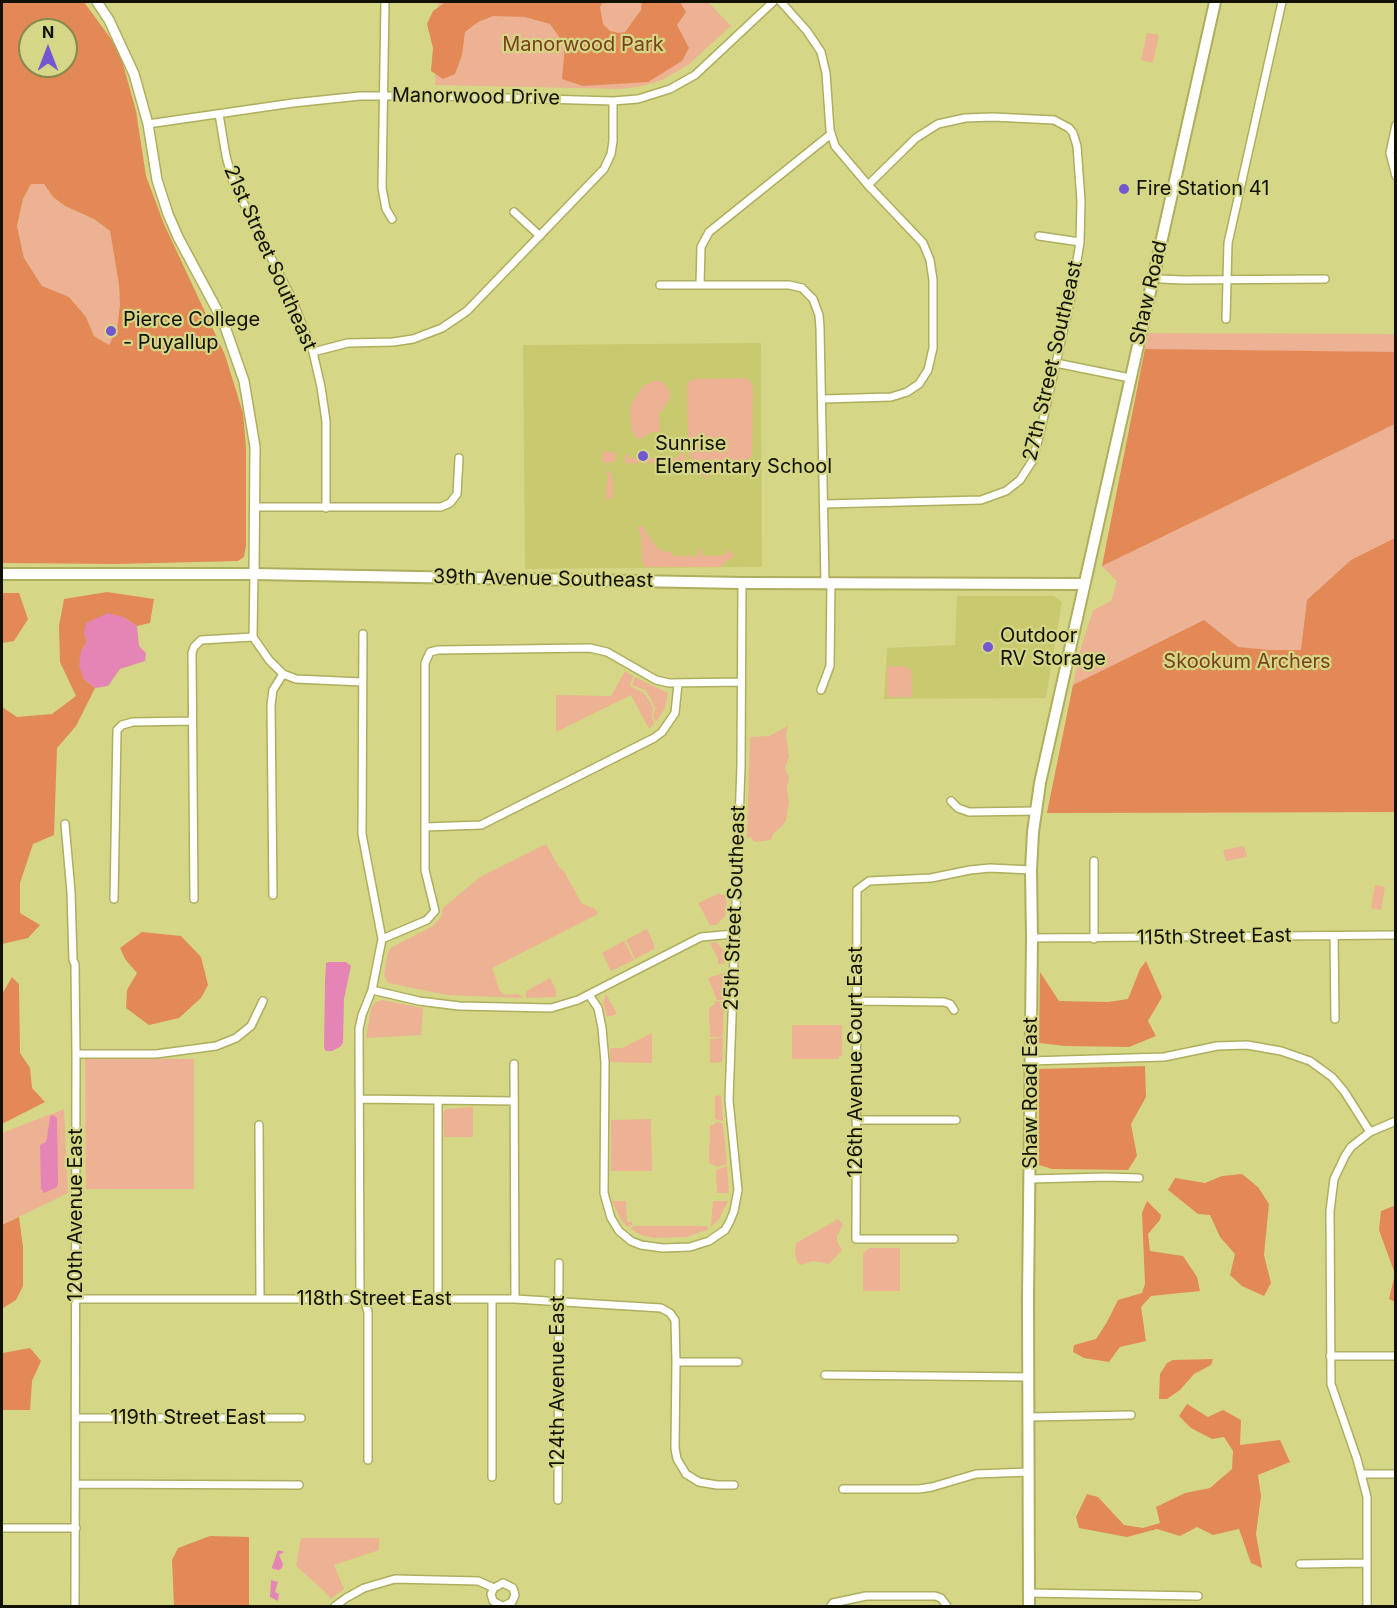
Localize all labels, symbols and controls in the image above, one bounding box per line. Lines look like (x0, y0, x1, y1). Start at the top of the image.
north arrow (18, 18, 78, 78)
text: N (42, 22, 54, 42)
park label: Manorwood Park (502, 33, 664, 57)
street label: Manorwood Drive (392, 84, 560, 110)
street label: 21st Street Southeast (218, 162, 322, 354)
place label: Fire Station 41 (1136, 177, 1269, 201)
marker: Fire Station 41 (1117, 182, 1131, 196)
street label: Shaw Road (1125, 239, 1173, 347)
street label: 27th Street Southeast (1018, 259, 1088, 463)
place label: Pierce College - Puyallup (123, 308, 260, 355)
marker: Pierce College - Puyallup (104, 324, 118, 338)
place label: Sunrise Elementary School (655, 432, 832, 479)
marker: Sunrise Elementary School (636, 449, 650, 463)
street label: 39th Avenue Southeast (433, 565, 653, 593)
place label: Outdoor RV Storage (1000, 624, 1106, 671)
marker: Outdoor RV Storage (981, 640, 995, 654)
park label: Skookum Archers (1163, 650, 1331, 674)
street label: 25th Street Southeast (719, 805, 751, 1011)
street label: 115th Street East (1136, 924, 1292, 950)
street label: 126th Avenue Court East (844, 946, 868, 1178)
street label: Shaw Road East (1019, 1017, 1043, 1169)
street label: 120th Avenue East (64, 1128, 88, 1302)
street label: 118th Street East (296, 1287, 452, 1311)
street label: 124th Avenue East (546, 1295, 570, 1469)
street label: 119th Street East (110, 1406, 266, 1430)

